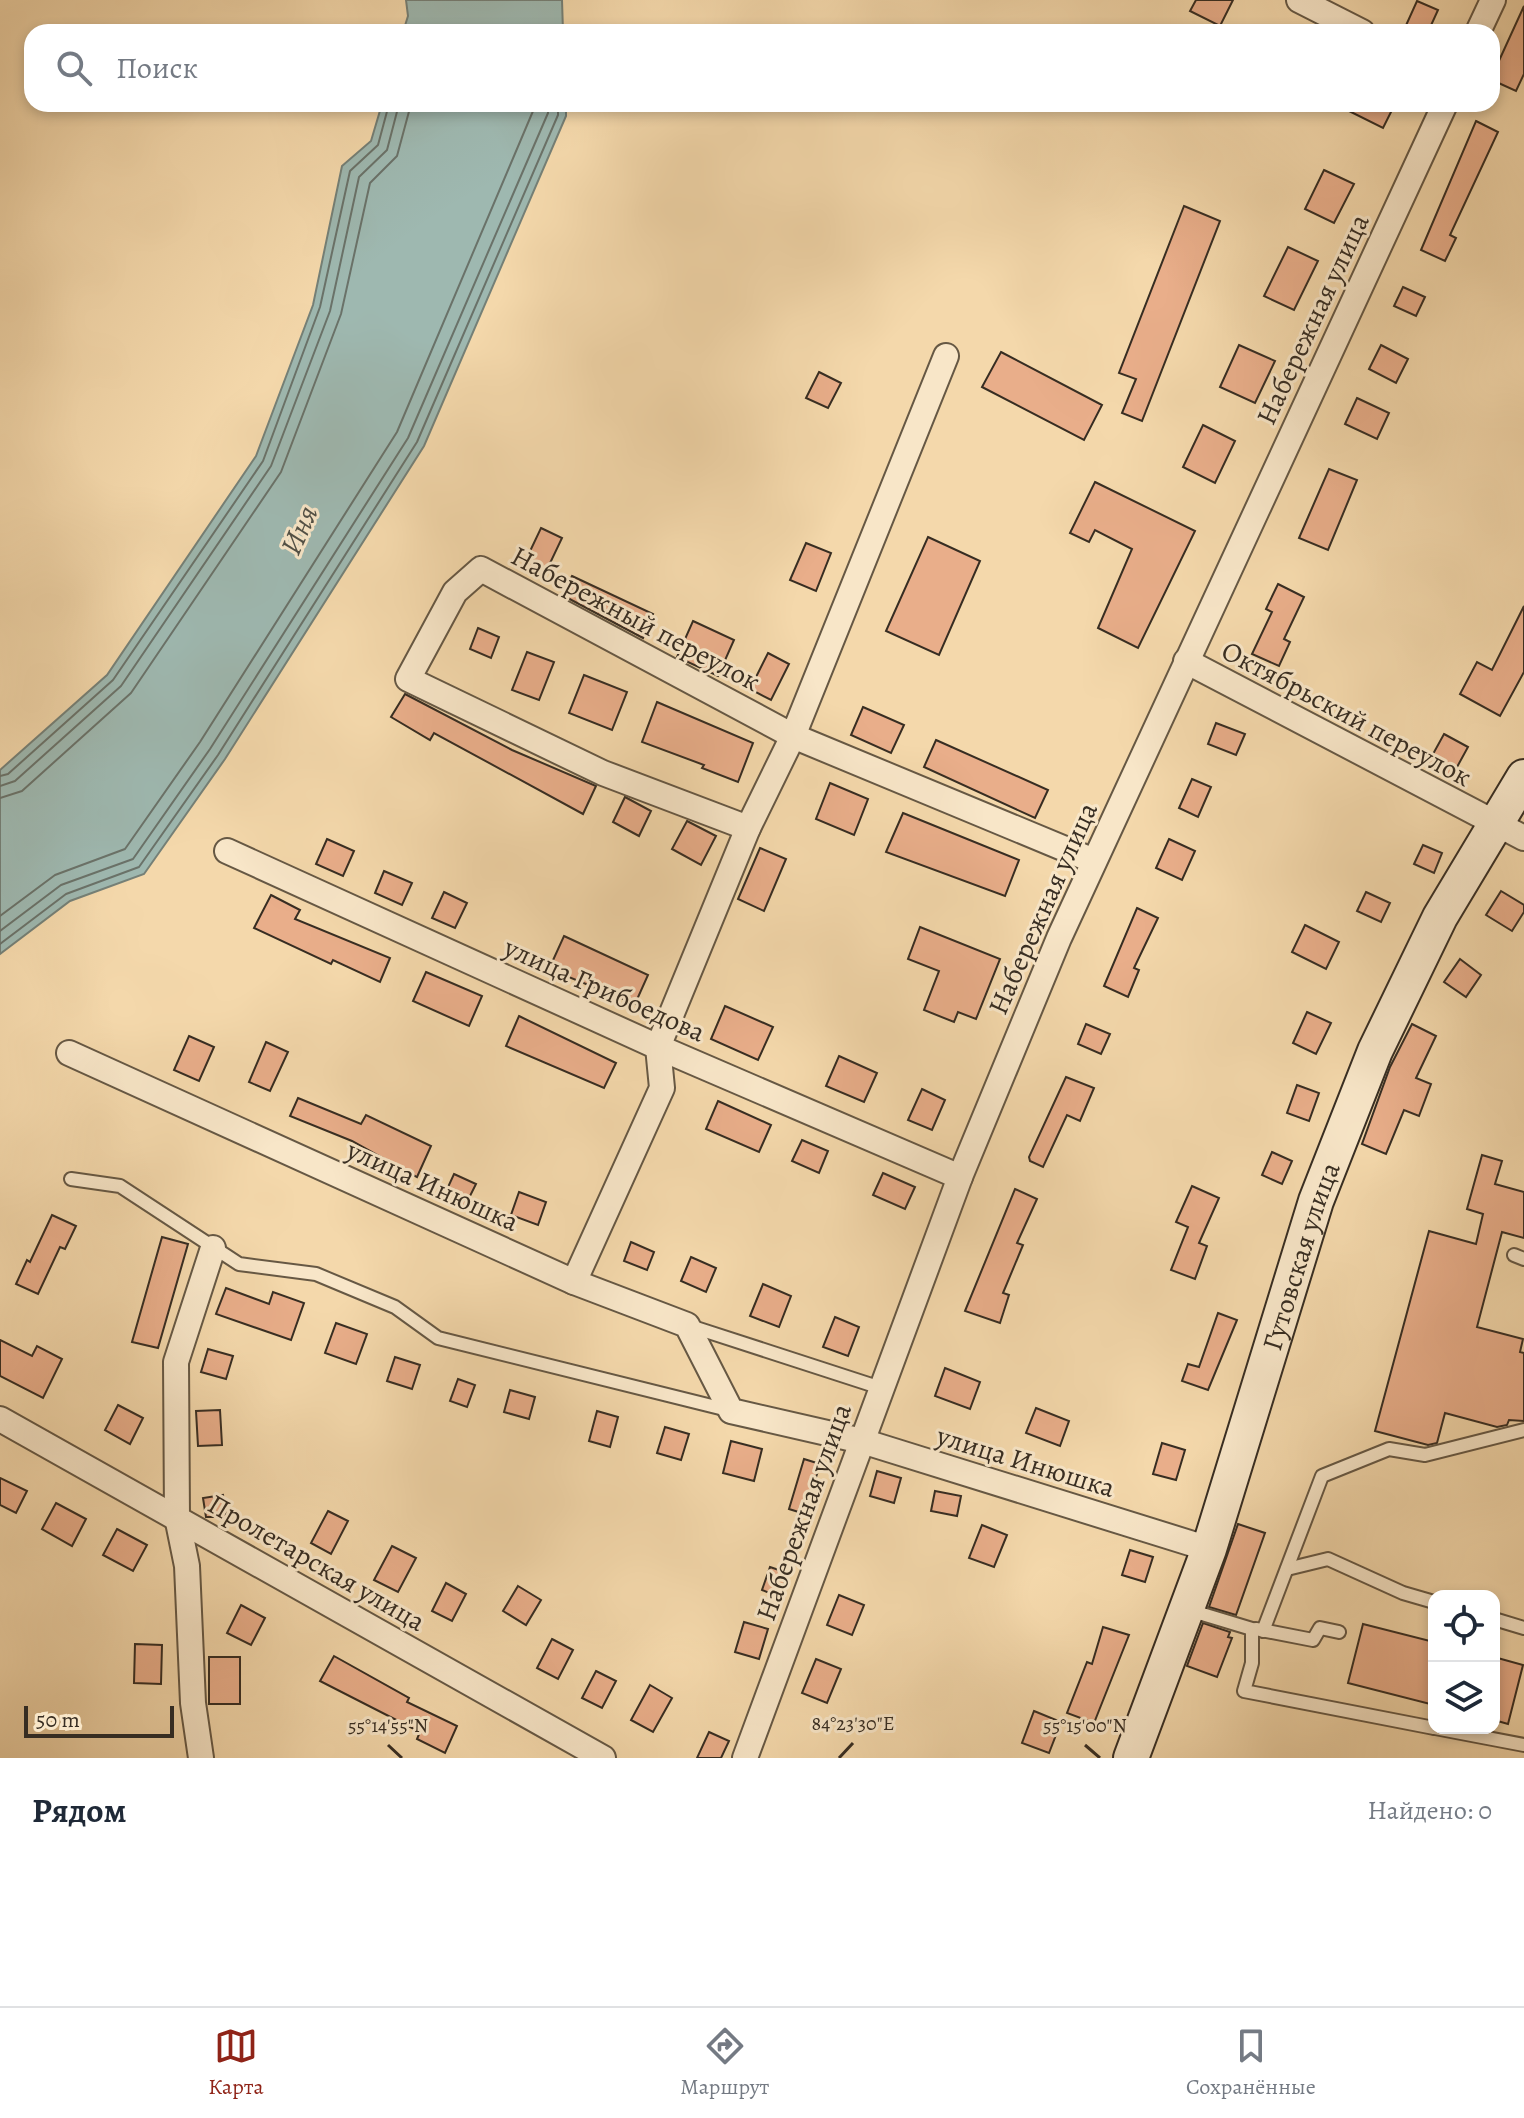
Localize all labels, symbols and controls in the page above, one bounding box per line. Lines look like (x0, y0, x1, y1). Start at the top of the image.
search box (24, 24, 1500, 112)
icon: search (52, 46, 96, 90)
text: Поиск (116, 48, 198, 88)
street label: Набережная улица (1247, 208, 1378, 431)
water label: Иня (270, 499, 328, 561)
street label: Набережный переулок (504, 537, 767, 701)
street label: Октябрьский переулок (1215, 632, 1478, 796)
street label: Набережная улица (979, 796, 1107, 1021)
street label: улица Грибоедова (497, 928, 711, 1051)
street label: улица Инюшка (340, 1131, 525, 1241)
street label: Гутовская улица (1253, 1156, 1350, 1355)
street label: Набережная улица (747, 1398, 861, 1626)
street label: улица Инюшка (931, 1417, 1120, 1507)
street label: Пролетарская улица (201, 1485, 432, 1641)
map controls (1428, 1590, 1500, 1734)
button: locate (1428, 1590, 1500, 1662)
button: layers (1428, 1662, 1500, 1734)
scale bar (24, 1702, 174, 1738)
text: 50 m (36, 1705, 80, 1735)
text: 84°23'30"E (812, 1710, 894, 1737)
text: 55°14'55"N (348, 1712, 428, 1739)
text: 55°15'00"N (1043, 1712, 1127, 1739)
text: Рядом (32, 1787, 126, 1834)
text: Найдено: 0 (1368, 1793, 1492, 1828)
tab: Карта (208, 2024, 264, 2102)
tab: Маршрут (680, 2024, 769, 2102)
tab: Сохранённые (1186, 2024, 1316, 2102)

